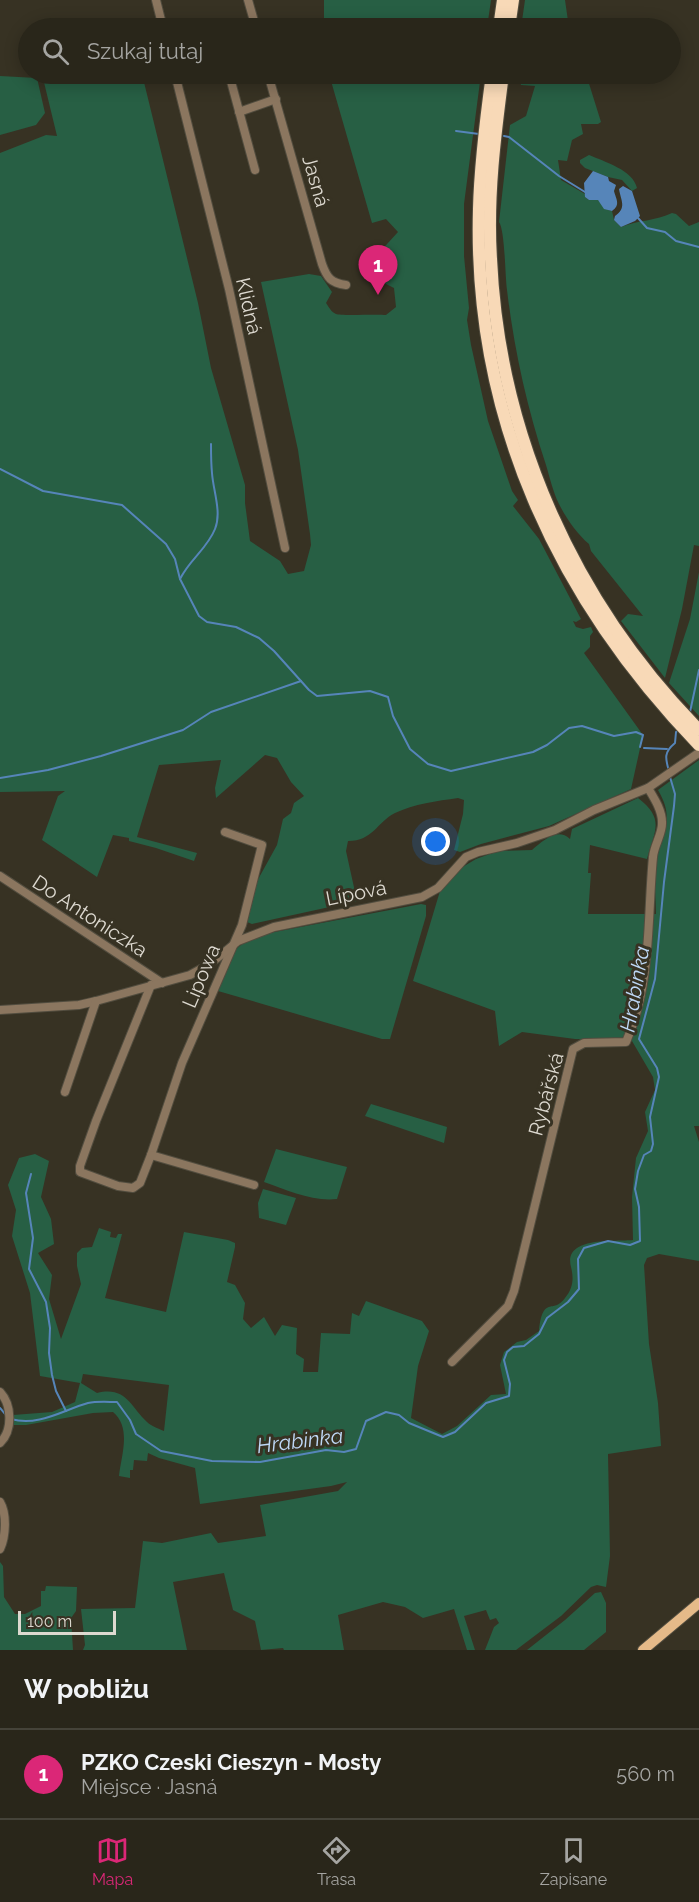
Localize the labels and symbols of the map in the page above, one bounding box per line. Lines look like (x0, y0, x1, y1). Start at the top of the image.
street label: Jasná (297, 152, 335, 210)
pin: 1 (358, 246, 398, 295)
street label: Klidná (231, 275, 267, 337)
your location (421, 827, 450, 856)
street label: Do Antoniczka (28, 870, 152, 962)
street label: Lípová (324, 875, 388, 911)
street label: Lipowa (177, 941, 225, 1011)
water label: Hrabinka (615, 944, 654, 1034)
street label: Rybářská (523, 1050, 569, 1138)
water label: Hrabinka (255, 1423, 345, 1458)
scale bar (18, 1608, 116, 1636)

